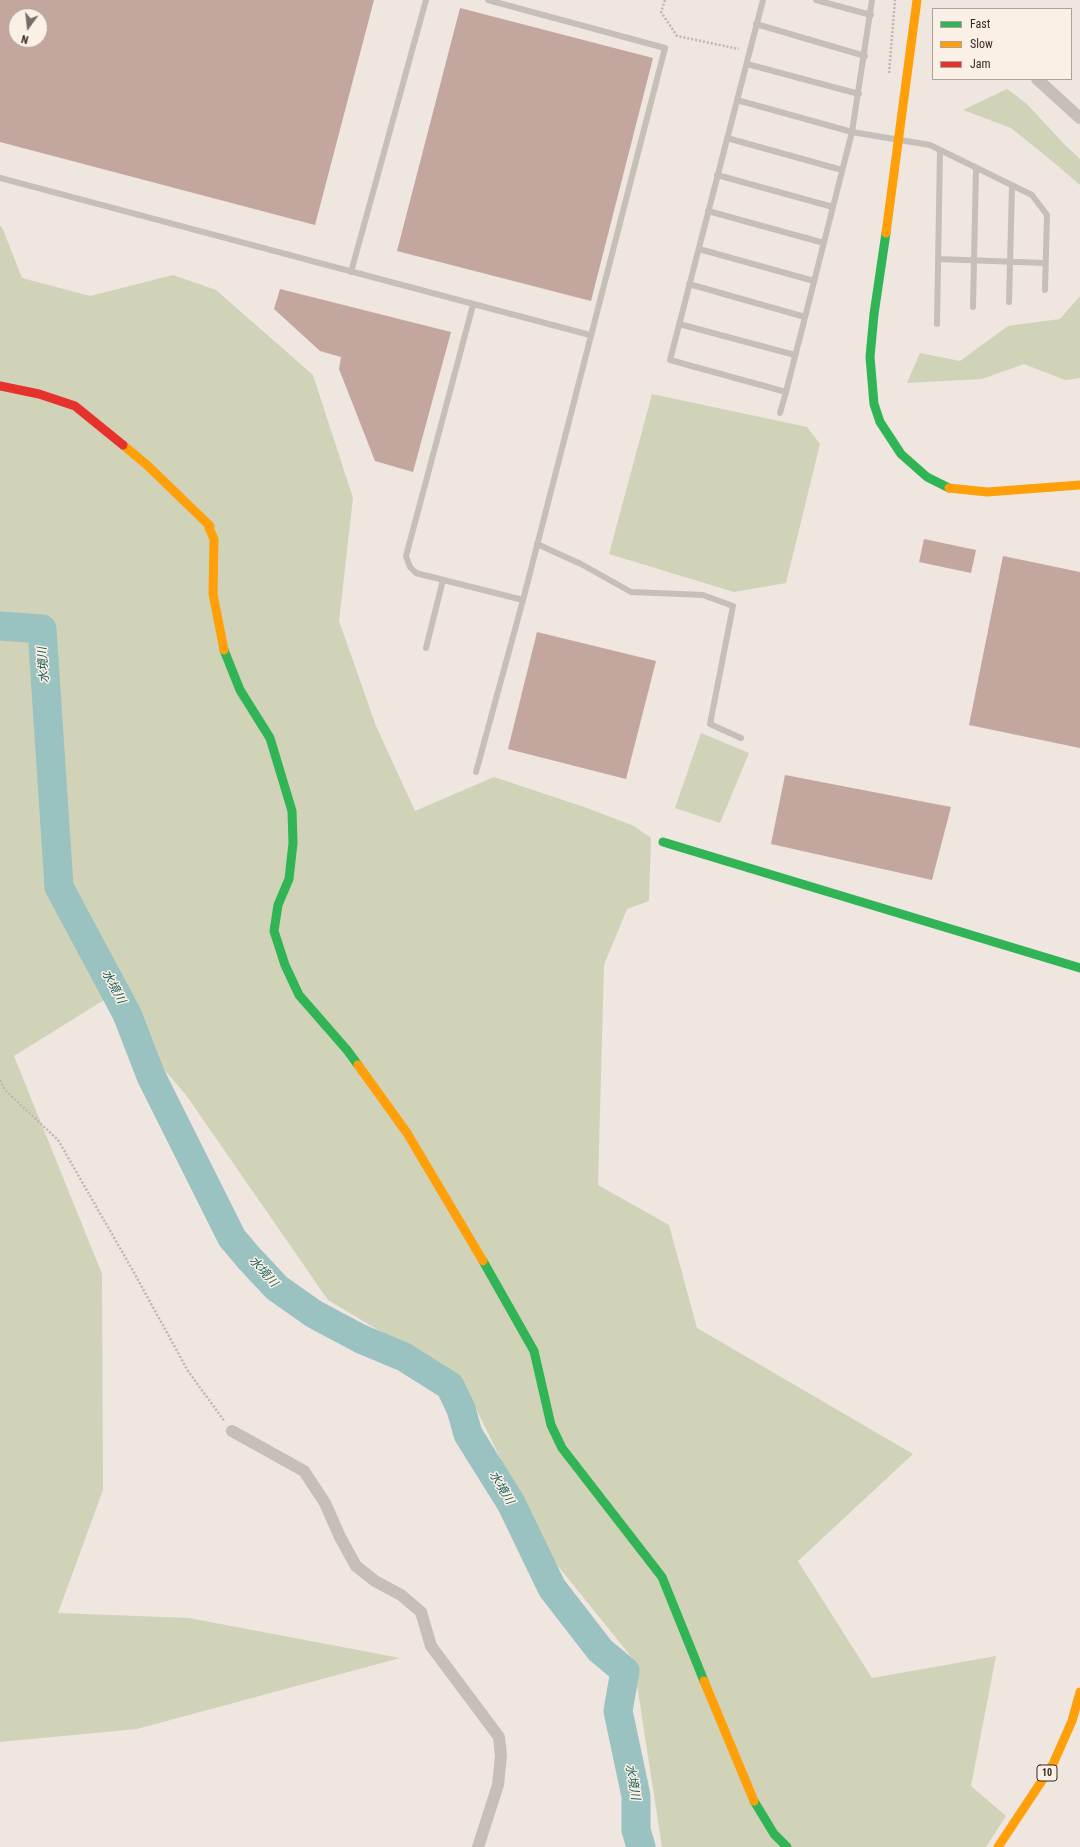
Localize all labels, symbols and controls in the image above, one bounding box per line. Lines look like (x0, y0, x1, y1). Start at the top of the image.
north arrow (8, 8, 48, 48)
legend (932, 8, 1072, 80)
text: Fast (970, 17, 990, 31)
text: N (20, 32, 30, 46)
text: Slow (970, 37, 993, 51)
text: Jam (970, 57, 991, 71)
water label: 水境川 (36, 647, 52, 683)
water label: 水境川 (98, 968, 128, 1006)
water label: 水境川 (246, 1254, 280, 1290)
water label: 水境川 (486, 1469, 516, 1507)
water label: 水境川 (622, 1763, 642, 1801)
road number: 10 (1037, 1765, 1057, 1781)

